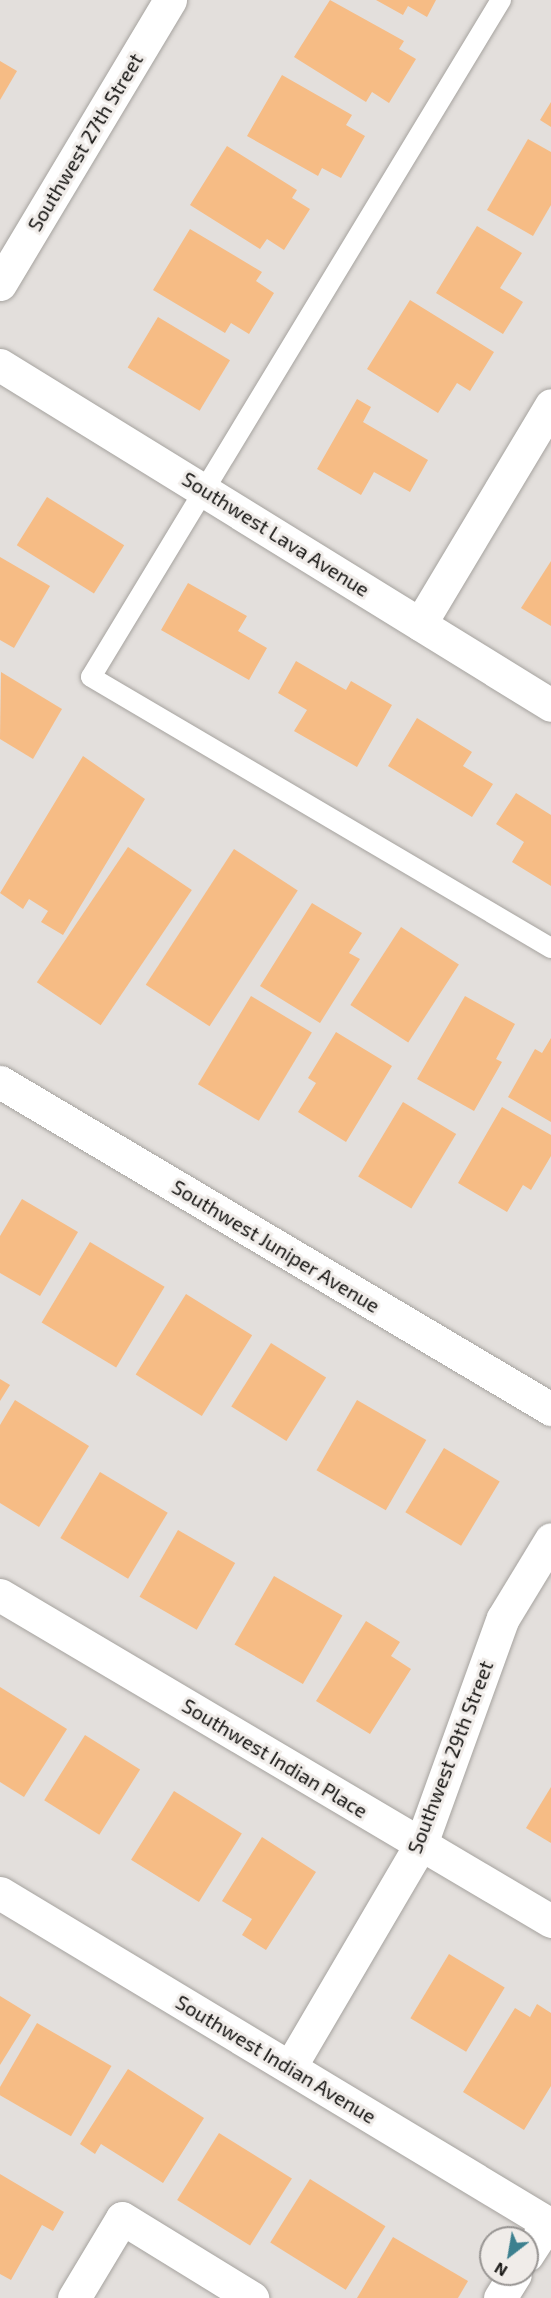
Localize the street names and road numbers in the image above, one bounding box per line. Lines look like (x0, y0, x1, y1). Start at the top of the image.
street label: Southwest 27th Street (22, 49, 148, 235)
street label: Southwest Lava Avenue (178, 466, 374, 602)
street label: Southwest Juniper Avenue (167, 1174, 385, 1318)
street label: Southwest 29th Street (402, 1657, 498, 1857)
street label: Southwest Indian Place (178, 1693, 372, 1823)
street label: Southwest Indian Avenue (171, 1989, 381, 2129)

